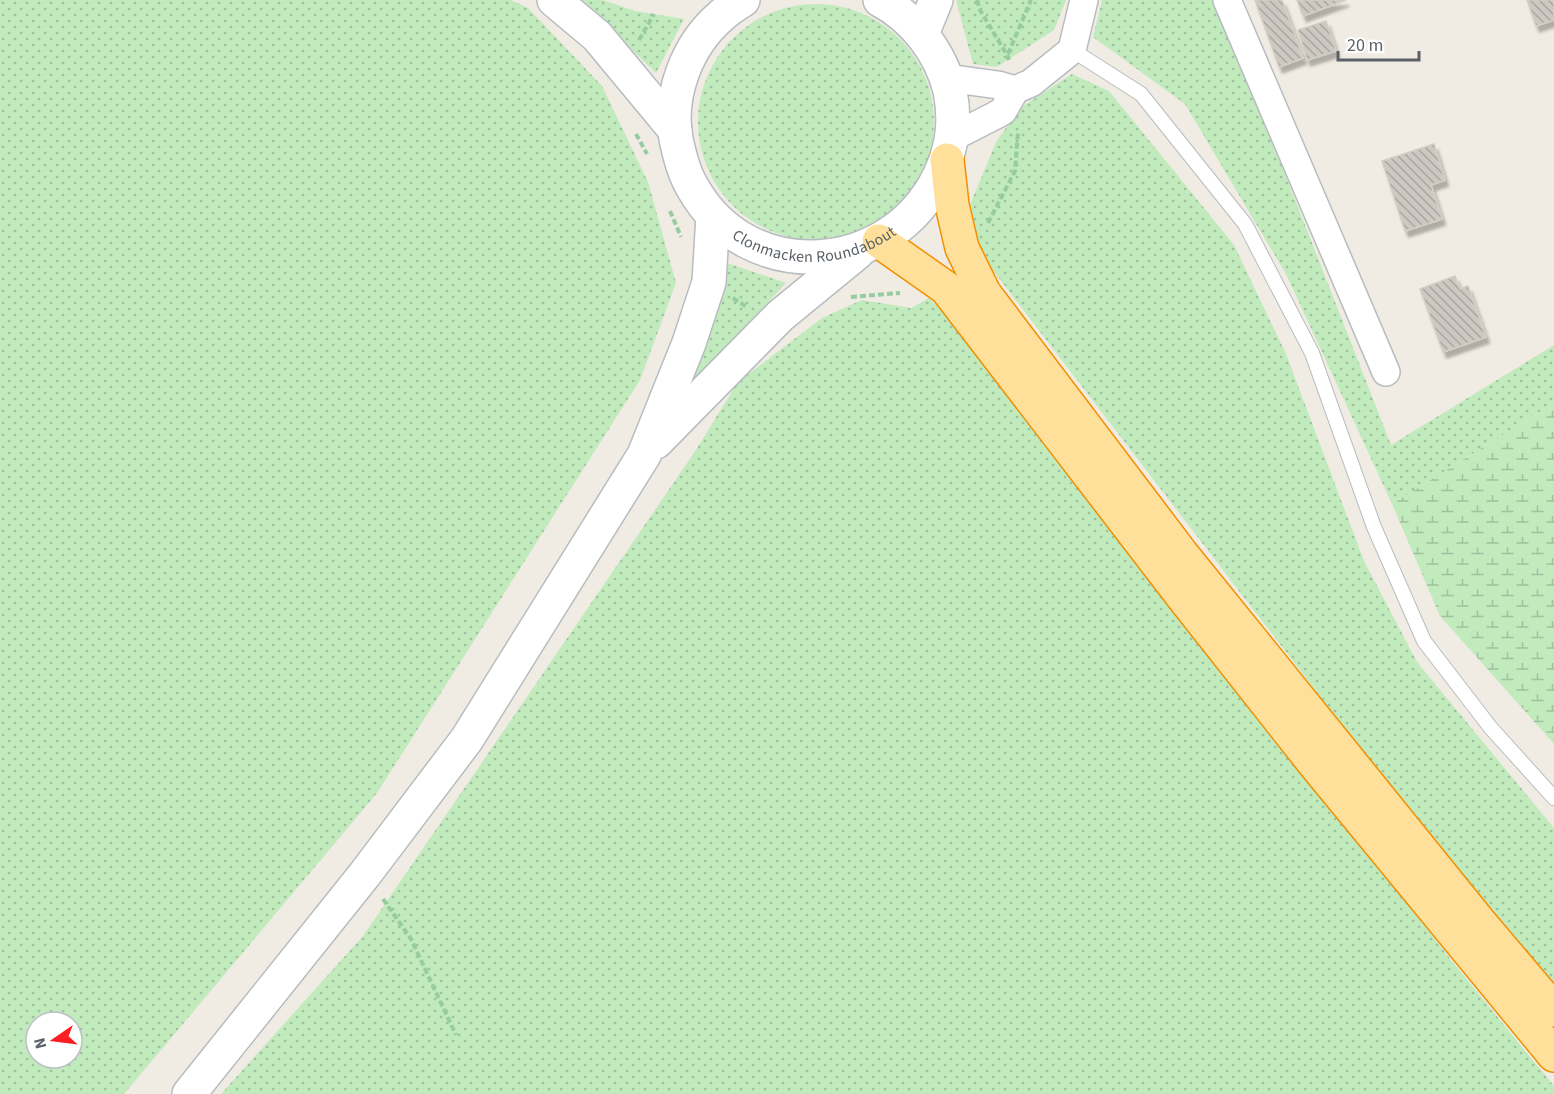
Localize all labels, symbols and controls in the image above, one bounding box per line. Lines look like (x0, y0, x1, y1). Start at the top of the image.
scale bar (1338, 24, 1419, 62)
text: 20 m (1347, 33, 1383, 58)
street label: Clonmacken Roundabout (729, 216, 899, 238)
text: Clonmacken Roundabout (728, 221, 901, 268)
north arrow (24, 1010, 84, 1070)
text: N (28, 1036, 52, 1051)

